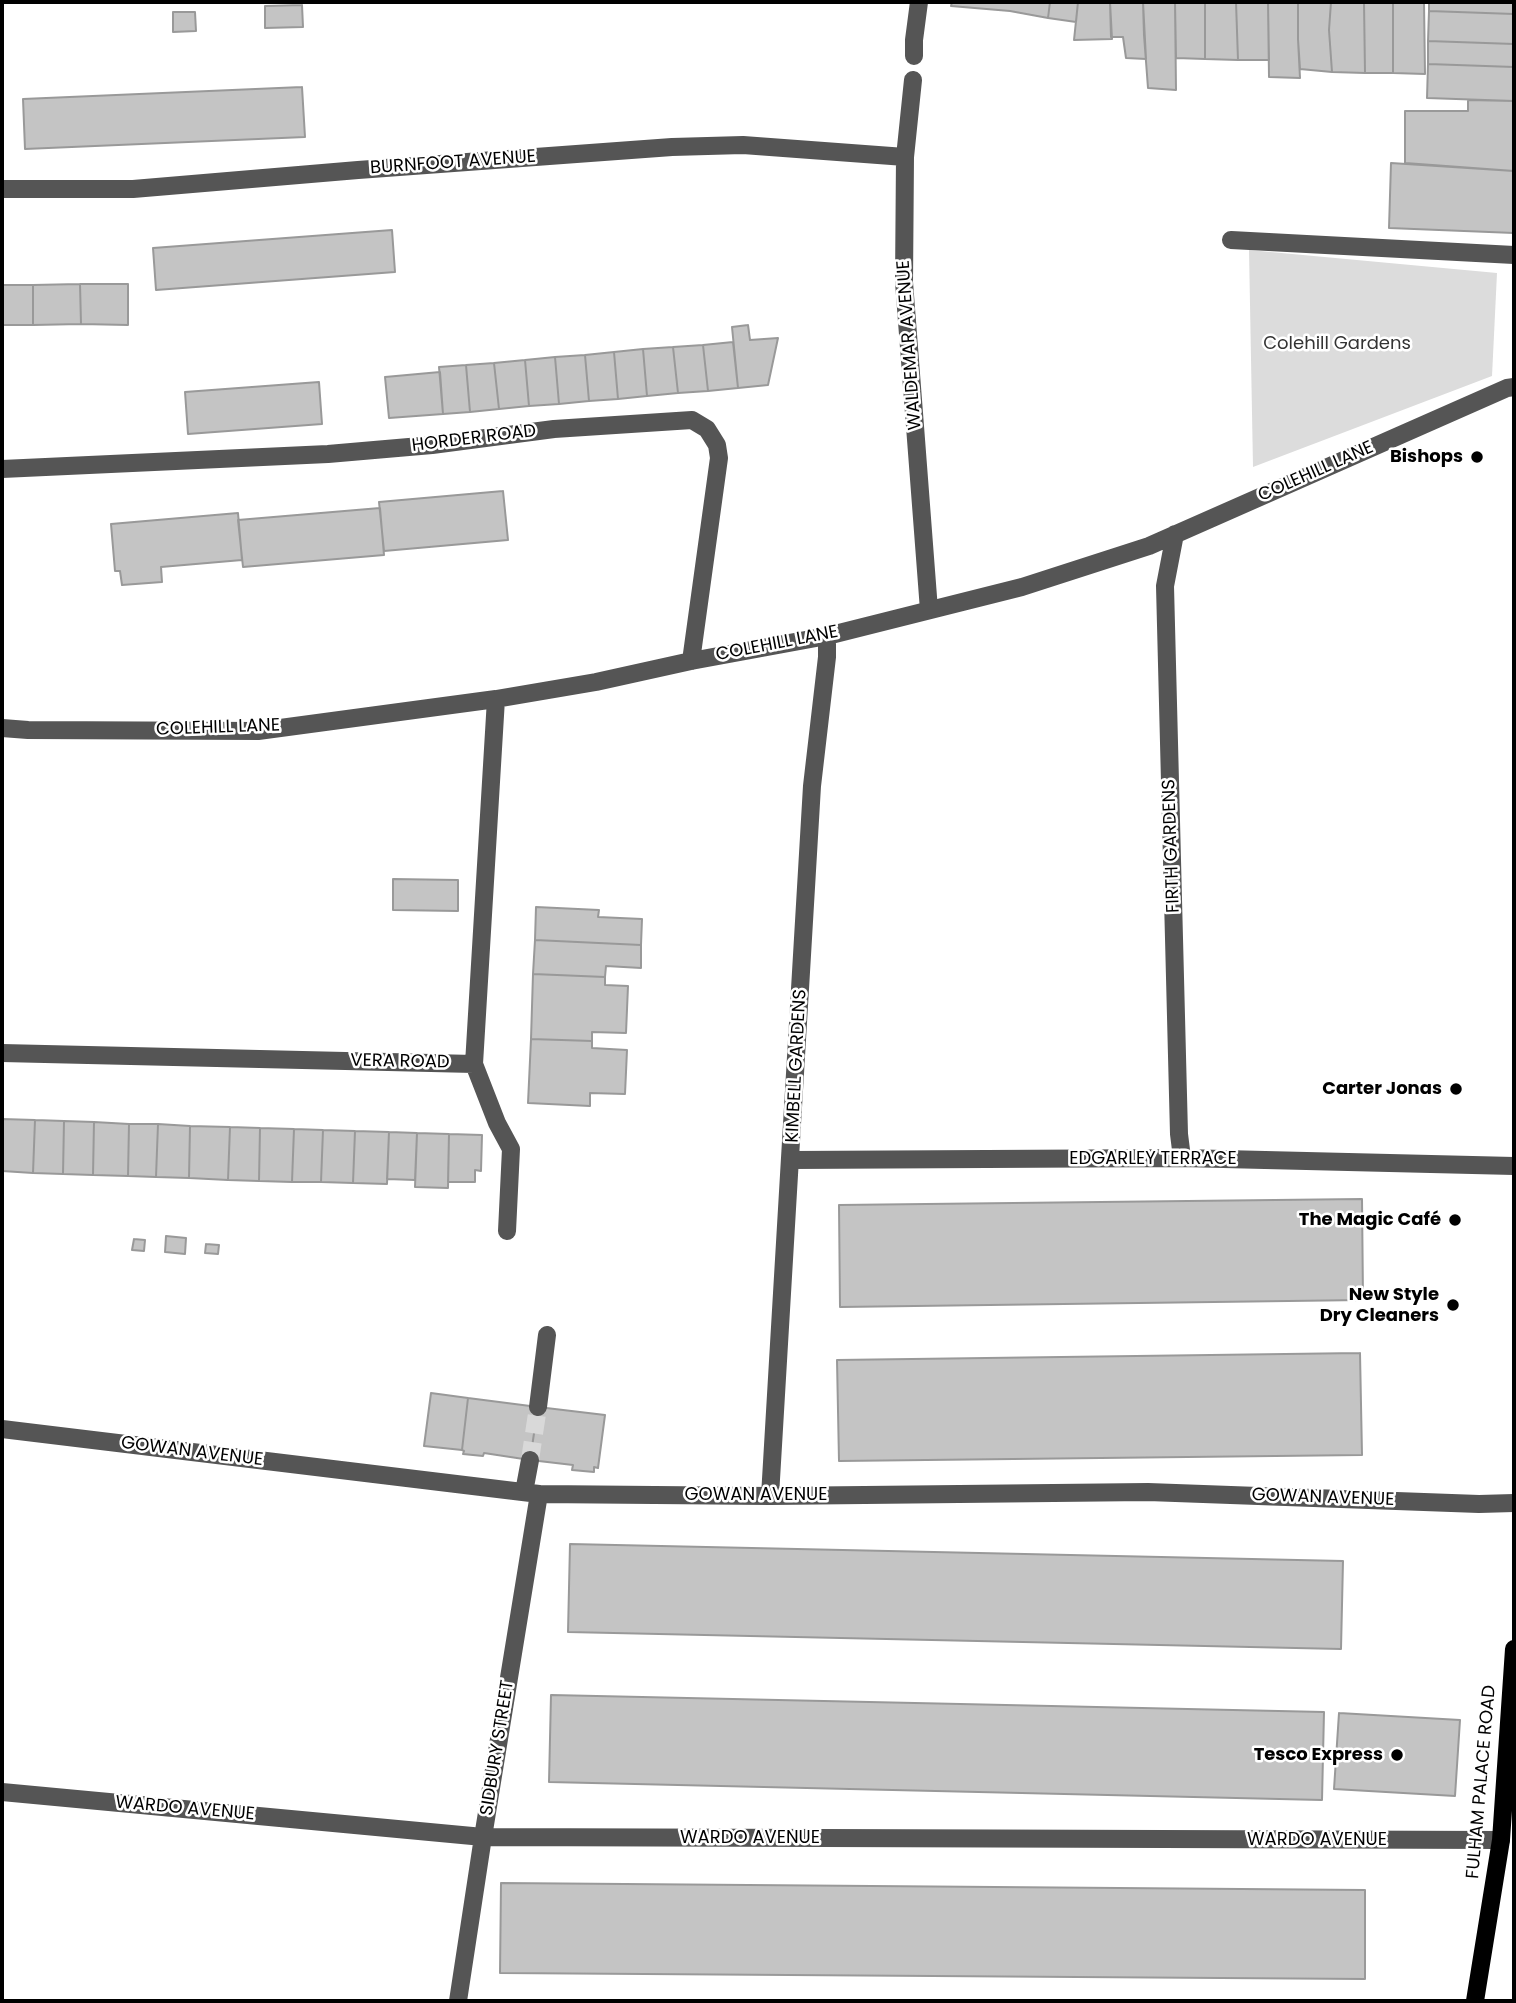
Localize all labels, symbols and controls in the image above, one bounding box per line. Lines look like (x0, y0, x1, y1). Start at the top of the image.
street label: BURNFOOT AVENUE (369, 146, 537, 180)
street label: WALDEMAR AVENUE (893, 259, 927, 431)
park label: Colehill Gardens (1263, 333, 1411, 355)
street label: HORDER ROAD (411, 421, 537, 457)
street label: COLEHILL LANE (1255, 437, 1377, 507)
place label: Bishops (1390, 446, 1463, 468)
marker: Bishops (1469, 449, 1485, 465)
street label: COLEHILL LANE (714, 622, 840, 666)
street label: COLEHILL LANE (156, 715, 280, 741)
street label: FIRTH GARDENS (1159, 779, 1185, 913)
street label: KIMBELL GARDENS (782, 989, 812, 1143)
street label: VERA ROAD (350, 1050, 450, 1074)
place label: Carter Jonas (1322, 1078, 1442, 1100)
marker: Carter Jonas (1448, 1081, 1464, 1097)
street label: EDGARLEY TERRACE (1069, 1148, 1237, 1170)
place label: The Magic Café (1299, 1209, 1441, 1231)
marker: The Magic Café (1447, 1212, 1463, 1228)
place label: New Style Dry Cleaners (1320, 1284, 1439, 1326)
marker: New Style Dry Cleaners (1445, 1297, 1461, 1313)
street label: GOWAN AVENUE (120, 1433, 264, 1471)
street label: GOWAN AVENUE (685, 1484, 827, 1506)
street label: GOWAN AVENUE (1251, 1485, 1395, 1511)
street label: SIDBURY STREET (477, 1679, 519, 1817)
street label: FULHAM PALACE ROAD (1463, 1684, 1501, 1880)
place label: Tesco Express (1254, 1744, 1383, 1766)
marker: Tesco Express (1389, 1747, 1405, 1763)
street label: WARDO AVENUE (114, 1792, 256, 1826)
street label: WARDO AVENUE (680, 1827, 820, 1849)
street label: WARDO AVENUE (1247, 1829, 1387, 1851)

